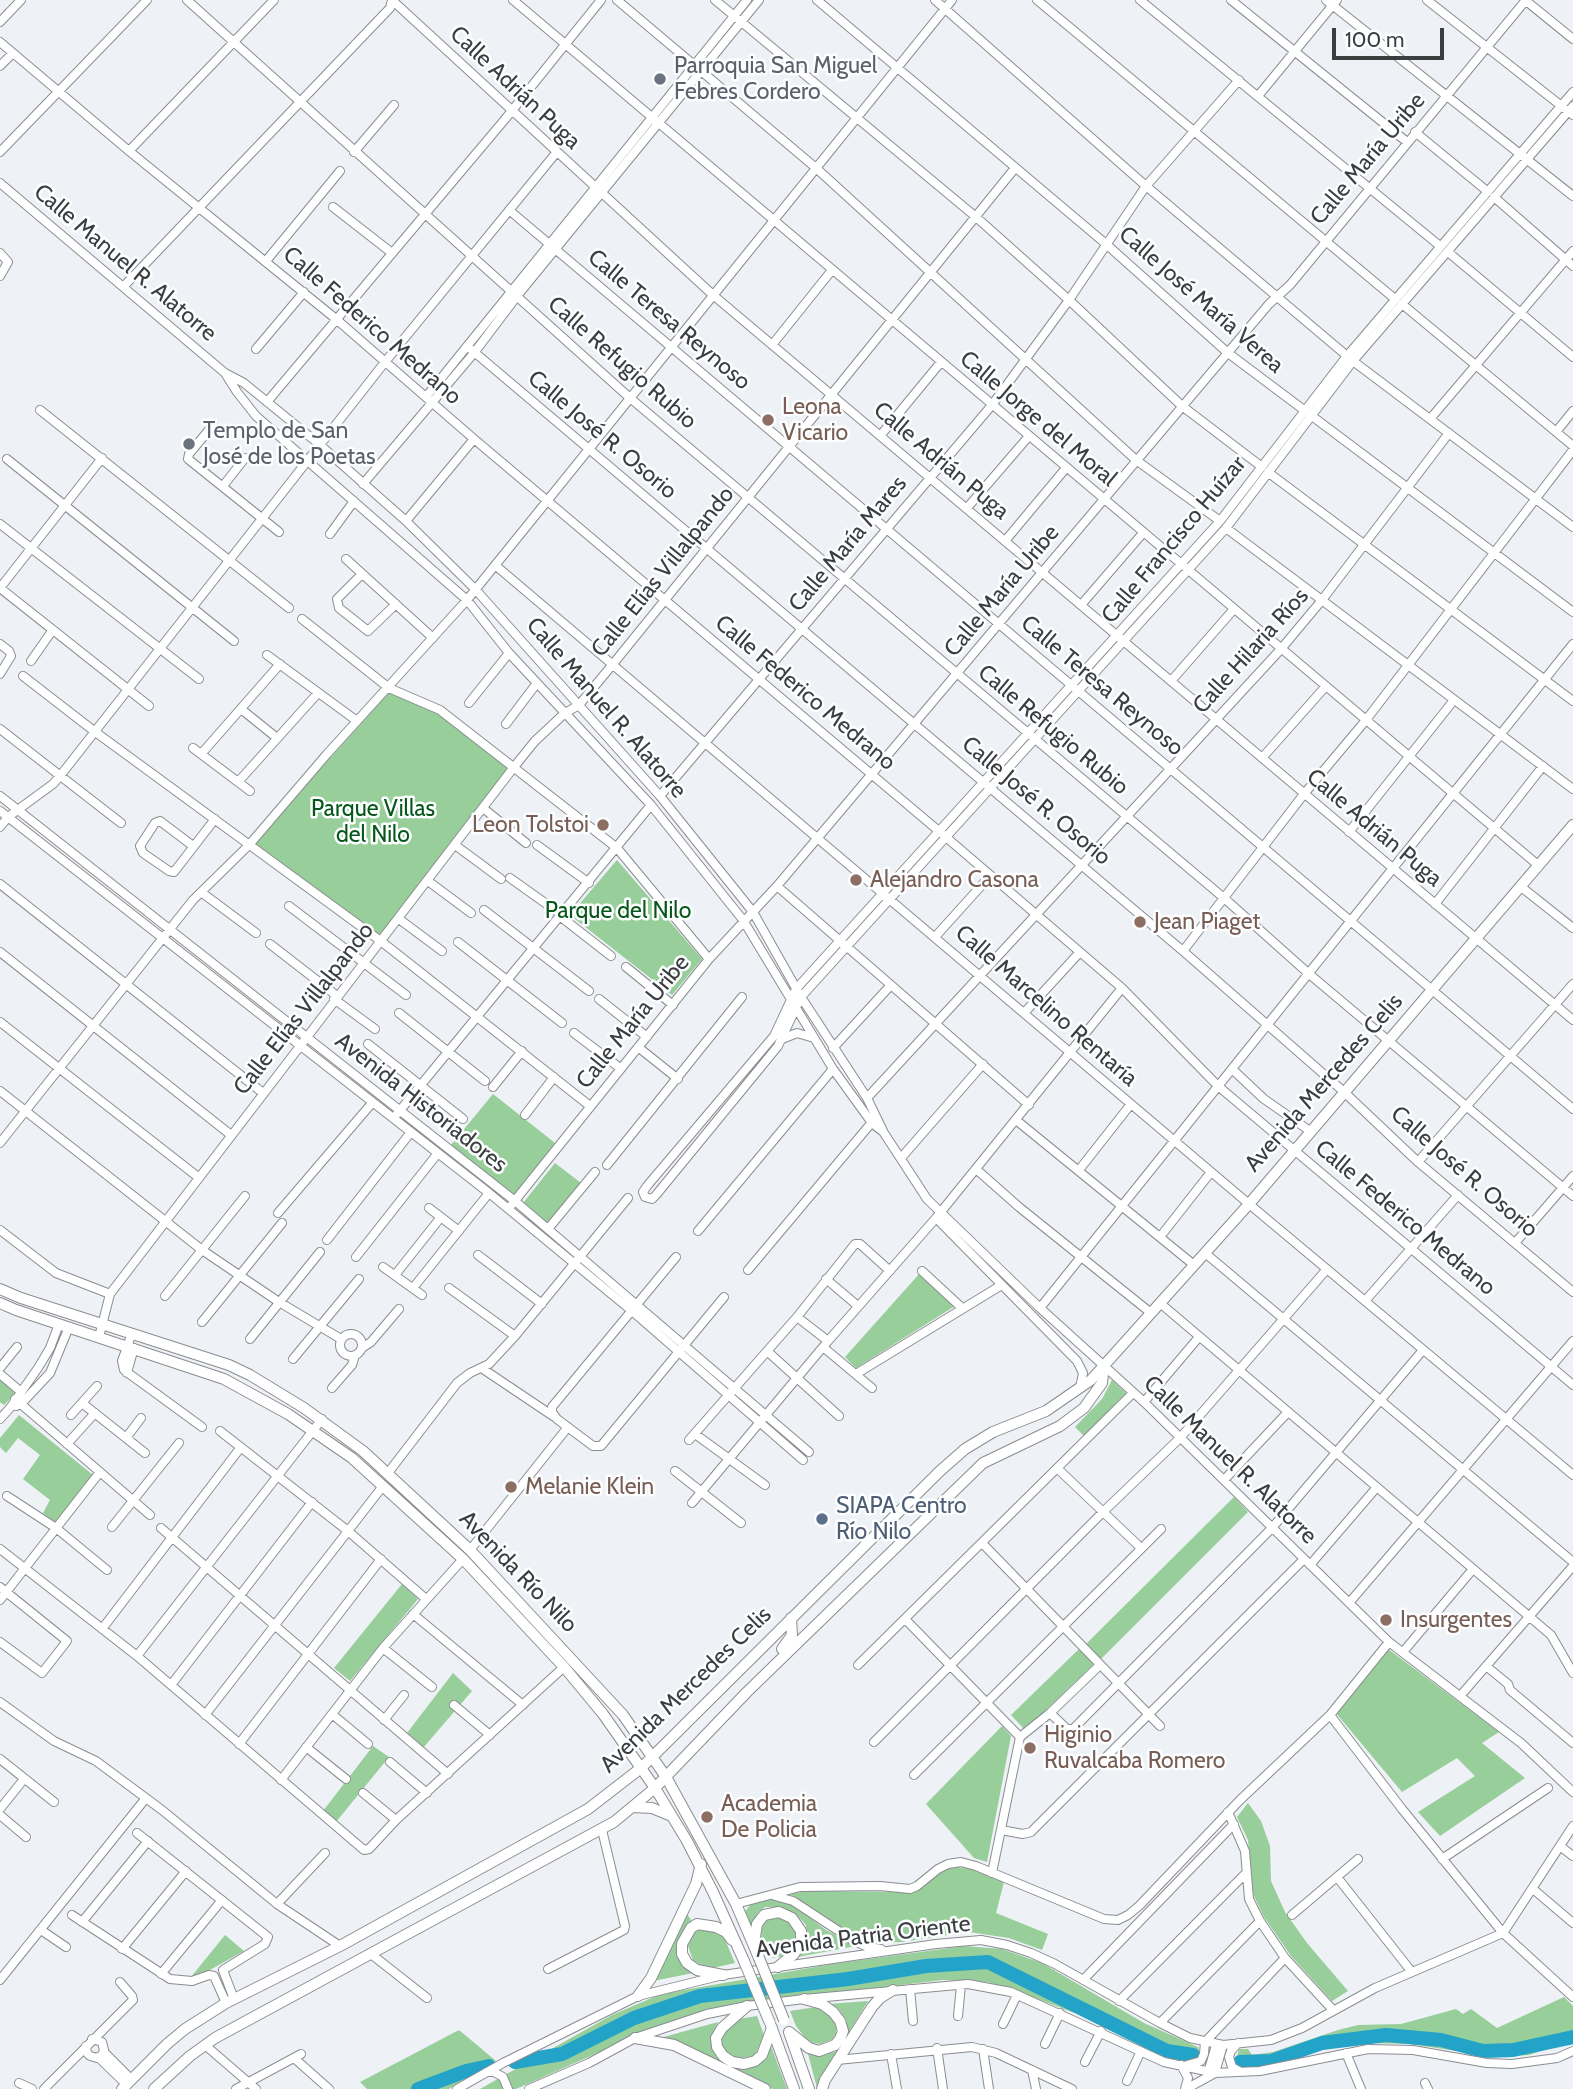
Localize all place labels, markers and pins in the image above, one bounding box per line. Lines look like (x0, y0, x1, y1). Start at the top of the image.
place label: Parroquia San Miguel Febres Cordero (674, 52, 877, 106)
marker: Parroquia San Miguel Febres Cordero (652, 71, 668, 87)
place label: Leona Vicario (782, 393, 848, 447)
marker: Leona Vicario (760, 412, 776, 428)
place label: Templo de San José de los Poetas (203, 417, 376, 471)
marker: Templo de San José de los Poetas (181, 436, 197, 452)
place label: Leon Tolstoi (472, 811, 589, 839)
marker: Leon Tolstoi (595, 817, 611, 833)
place label: Alejandro Casona (870, 866, 1039, 894)
marker: Alejandro Casona (848, 872, 864, 888)
place label: Jean Piaget (1154, 908, 1260, 936)
marker: Jean Piaget (1132, 914, 1148, 930)
place label: Melanie Klein (525, 1473, 654, 1501)
marker: Melanie Klein (503, 1479, 519, 1495)
place label: SIAPA Centro Río Nilo (836, 1492, 967, 1546)
marker: SIAPA Centro Río Nilo (814, 1511, 830, 1527)
place label: Insurgentes (1400, 1606, 1512, 1634)
marker: Insurgentes (1378, 1612, 1394, 1628)
place label: Higinio Ruvalcaba Romero (1044, 1721, 1225, 1775)
marker: Higinio Ruvalcaba Romero (1022, 1740, 1038, 1756)
place label: Academia De Policia (721, 1790, 817, 1844)
marker: Academia De Policia (699, 1809, 715, 1825)

